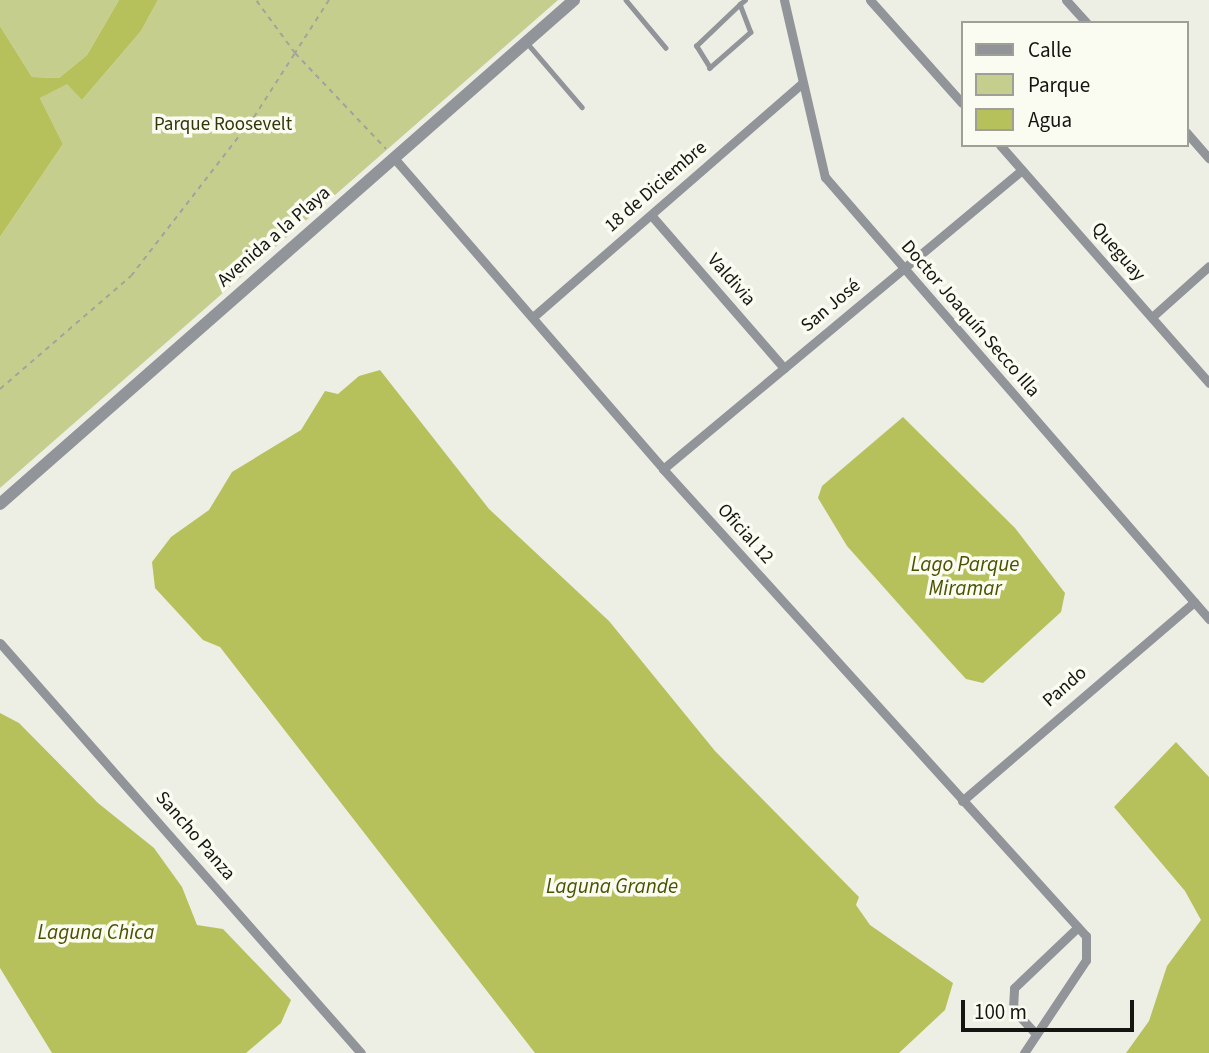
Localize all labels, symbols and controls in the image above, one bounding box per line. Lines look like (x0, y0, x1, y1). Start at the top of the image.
legend (960, 21, 1188, 147)
text: Calle (1028, 35, 1072, 65)
text: Parque (1028, 70, 1090, 100)
text: Agua (1028, 105, 1072, 135)
park label: Parque Roosevelt (154, 114, 292, 136)
street label: 18 de Diciembre (600, 137, 712, 237)
street label: Avenida a la Playa (213, 182, 335, 292)
street label: Queguay (1086, 218, 1150, 286)
street label: Doctor Joaquín Secco Illa (896, 236, 1044, 402)
street label: Valdivia (702, 249, 760, 311)
street label: San José (797, 275, 865, 337)
street label: Oficial 12 (712, 499, 778, 569)
water label: Lago Parque Miramar (911, 551, 1019, 601)
street label: Pando (1038, 662, 1092, 712)
street label: Sancho Panza (150, 787, 240, 885)
water label: Laguna Grande (546, 873, 678, 899)
water label: Laguna Chica (38, 919, 154, 945)
scale bar (964, 986, 1137, 1030)
text: 100 m (974, 997, 1027, 1027)

